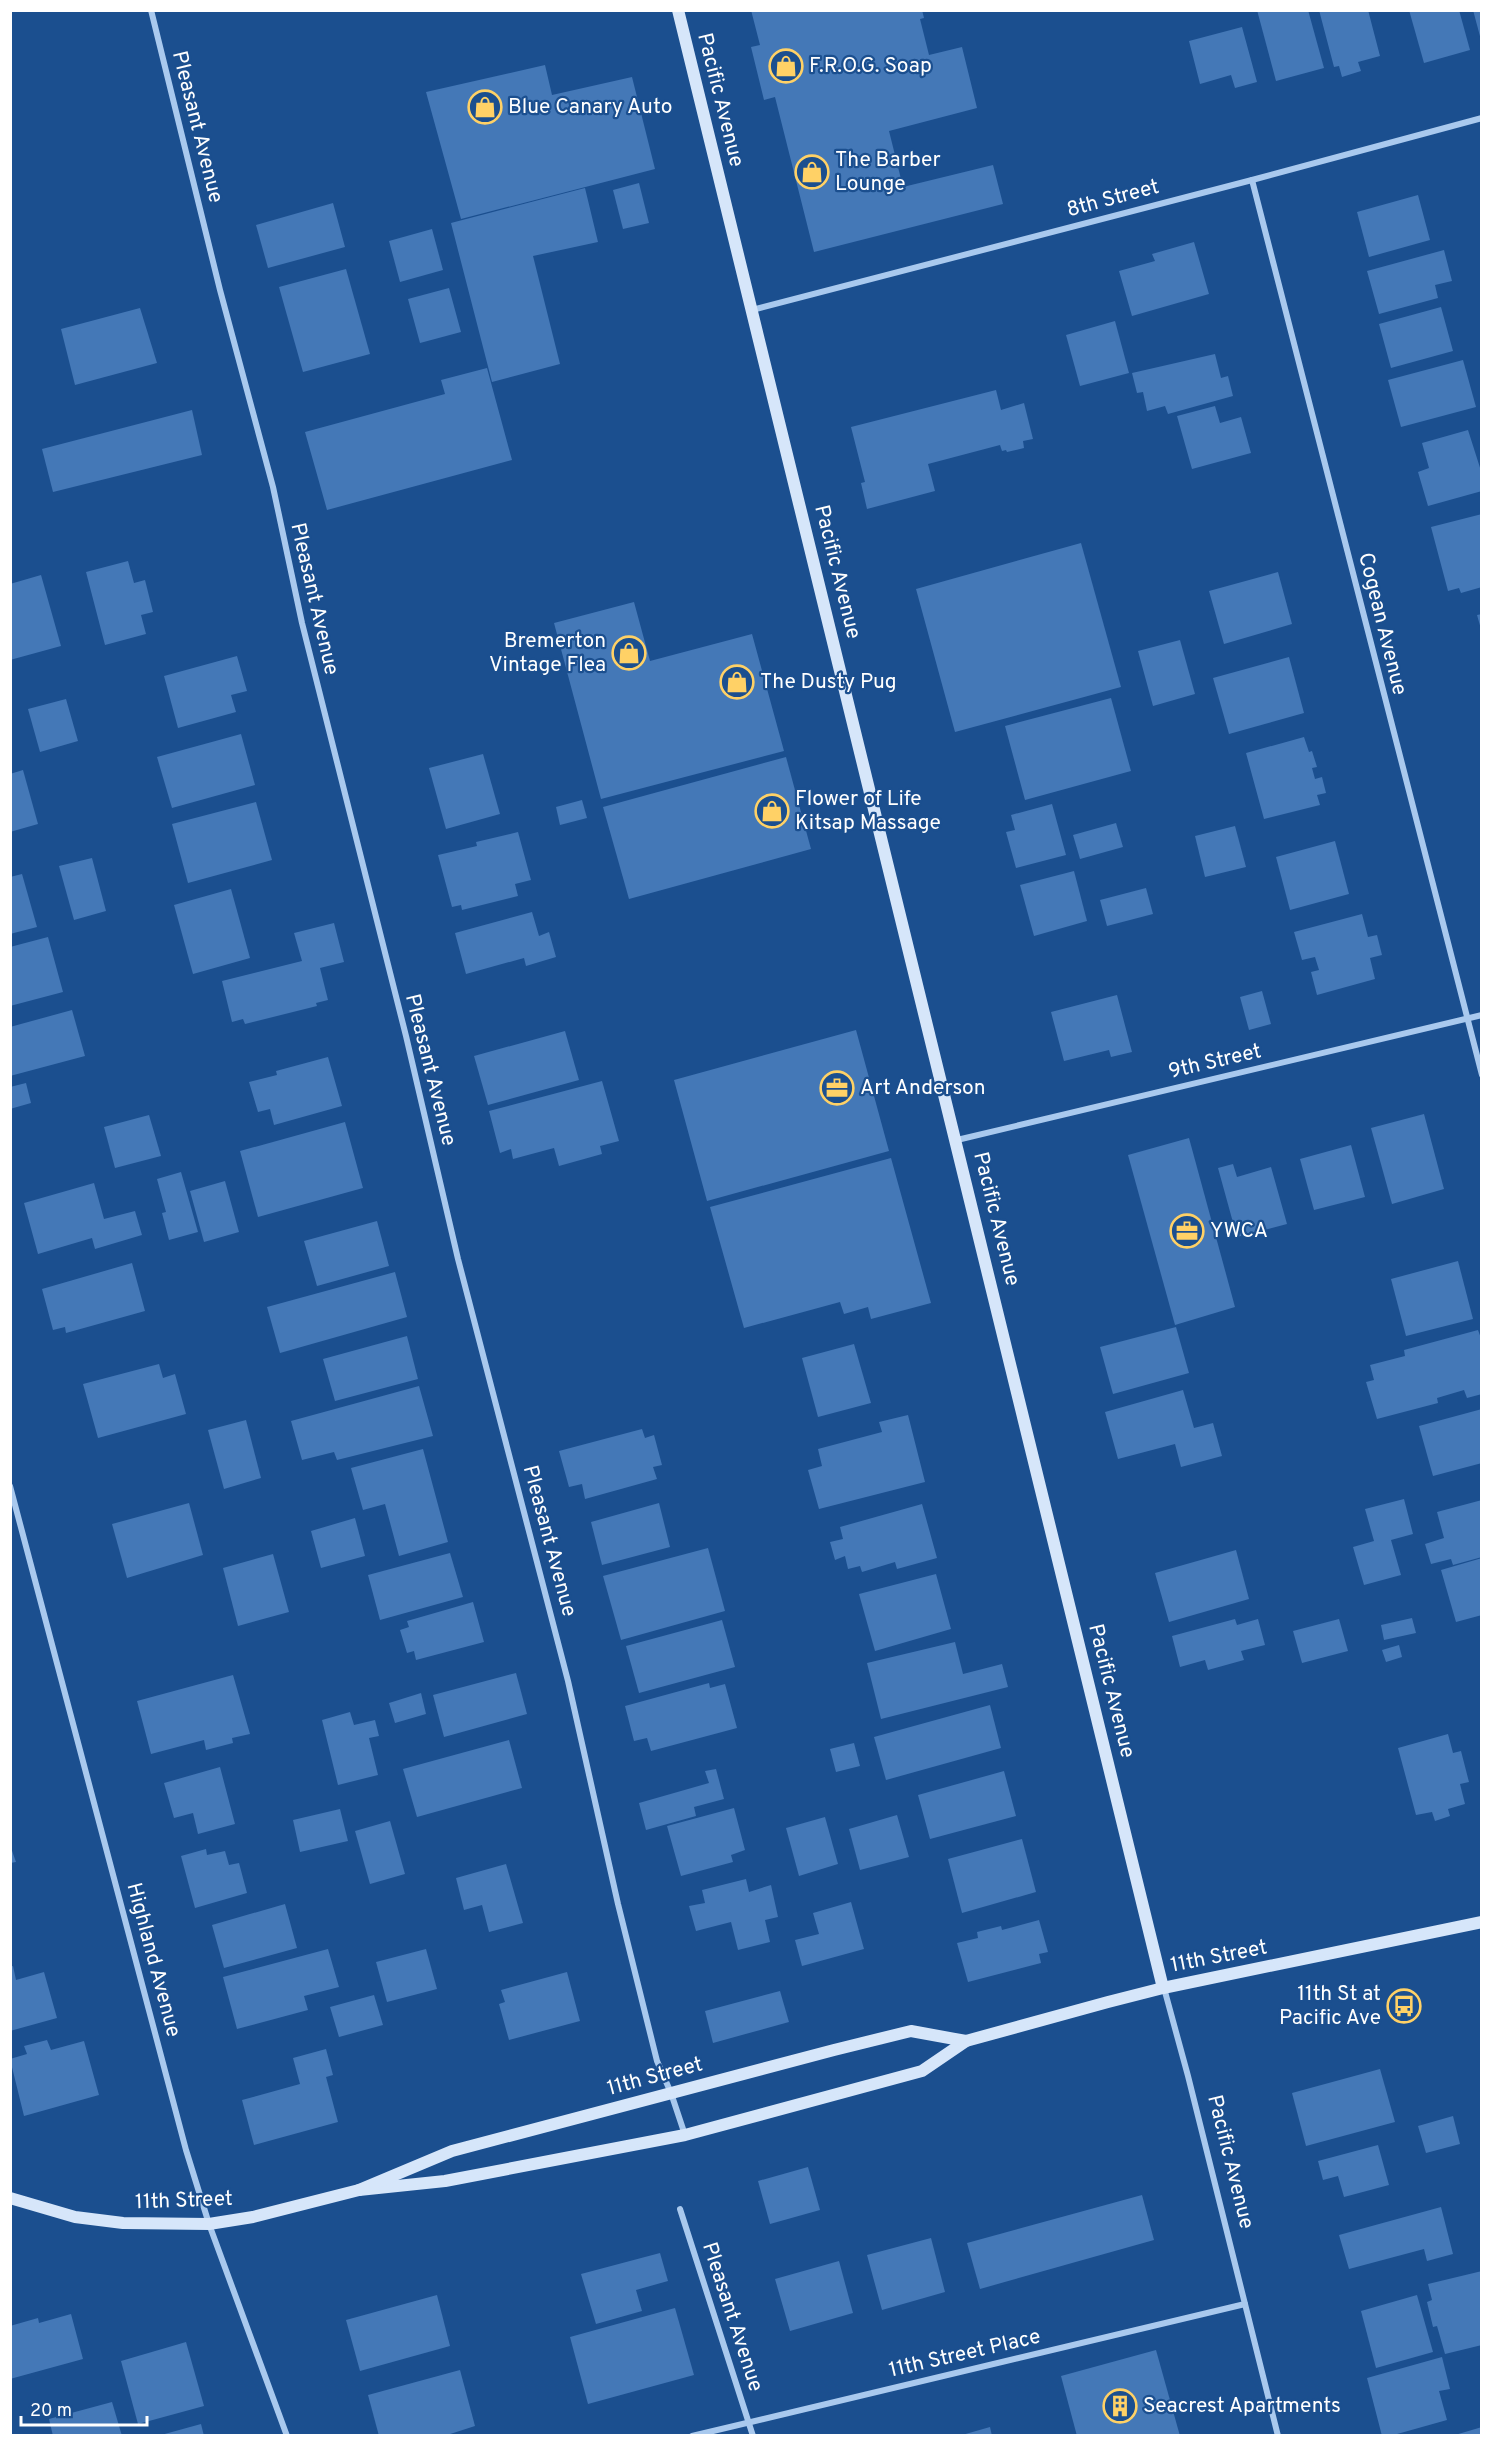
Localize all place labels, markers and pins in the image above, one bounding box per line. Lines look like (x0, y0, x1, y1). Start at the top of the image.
shop icon: F.R.O.G. Soap (768, 48, 804, 84)
place label: F.R.O.G. Soap (809, 53, 932, 80)
shop icon: Blue Canary Auto (467, 89, 503, 125)
place label: Blue Canary Auto (508, 94, 672, 121)
place label: The Barber Lounge (835, 147, 941, 198)
shop icon: The Barber Lounge (794, 154, 830, 190)
place label: Bremerton Vintage Flea (489, 628, 606, 679)
shop icon: Bremerton Vintage Flea (611, 635, 647, 671)
shop icon: The Dusty Pug (719, 664, 755, 700)
place label: The Dusty Pug (760, 669, 896, 696)
place label: Flower of Life Kitsap Massage (795, 786, 941, 837)
shop icon: Flower of Life Kitsap Massage (754, 793, 790, 829)
office icon: Art Anderson (819, 1070, 855, 1106)
place label: Art Anderson (860, 1075, 986, 1102)
office icon: YWCA (1169, 1213, 1205, 1249)
place label: YWCA (1210, 1218, 1268, 1245)
place label: 11th St at Pacific Ave (1279, 1981, 1381, 2032)
bus stop icon: 11th St at Pacific Ave (1386, 1988, 1422, 2024)
building icon: Seacrest Apartments (1102, 2388, 1138, 2424)
place label: Seacrest Apartments (1143, 2393, 1341, 2420)

